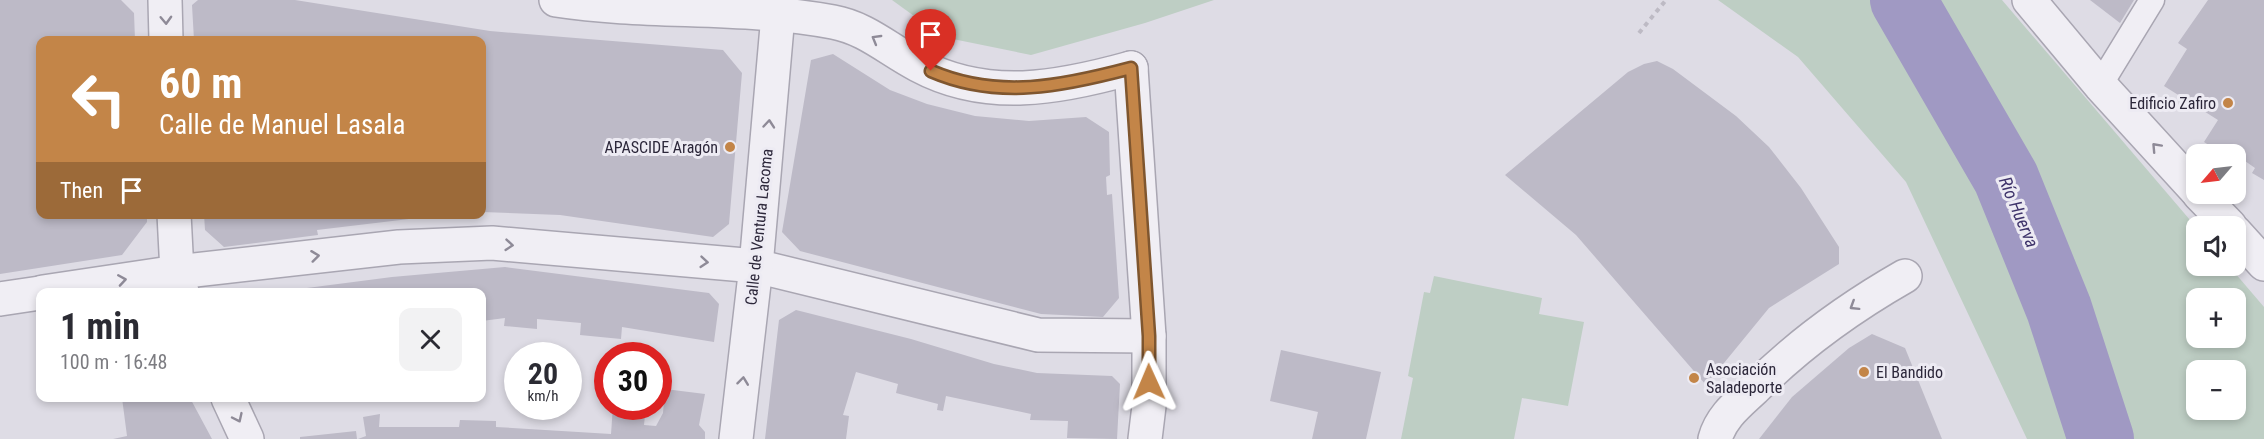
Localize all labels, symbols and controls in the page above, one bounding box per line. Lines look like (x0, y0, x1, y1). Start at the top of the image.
pin (905, 9, 956, 71)
one-way arrow (159, 16, 172, 25)
icon: arrive (914, 18, 947, 51)
one-way arrow (872, 34, 882, 46)
text: 60 m (159, 59, 242, 108)
icon: left (60, 60, 138, 138)
place label: Edificio Zafiro (2129, 94, 2216, 113)
marker: Edificio Zafiro (2221, 96, 2235, 110)
text: Calle de Manuel Lasala (159, 109, 405, 141)
one-way arrow (762, 120, 775, 129)
place label: APASCIDE Aragón (605, 138, 718, 157)
marker: APASCIDE Aragón (723, 140, 737, 154)
one-way arrow (2153, 143, 2164, 154)
north arrow (2186, 144, 2246, 204)
map controls (2186, 144, 2246, 420)
street label: Calle de Ventura Lacoma (741, 148, 777, 306)
water label: Río Huerva (1995, 173, 2043, 251)
icon: arrive (115, 174, 148, 207)
text: Then (60, 178, 103, 203)
button: sound (2186, 216, 2246, 276)
one-way arrow (505, 238, 514, 251)
one-way arrow (310, 250, 320, 263)
one-way arrow (699, 255, 708, 268)
one-way arrow (117, 275, 126, 287)
button: + (2186, 288, 2246, 348)
one-way arrow (1850, 298, 1860, 310)
text: 1 min (60, 306, 140, 348)
button: close (399, 308, 462, 371)
speed limit sign: 30 (594, 342, 672, 420)
text: 100 m · 16:48 (60, 350, 167, 374)
position arrow (1117, 350, 1181, 414)
text: 20 (528, 356, 558, 391)
place label: Asociación Saladeporte (1706, 360, 1782, 397)
button: − (2186, 360, 2246, 420)
place label: El Bandido (1876, 363, 1943, 382)
marker: El Bandido (1857, 365, 1871, 379)
marker: Asociación Saladeporte (1687, 371, 1701, 385)
one-way arrow (736, 376, 749, 385)
text: km/h (528, 387, 558, 405)
one-way arrow (230, 412, 242, 423)

